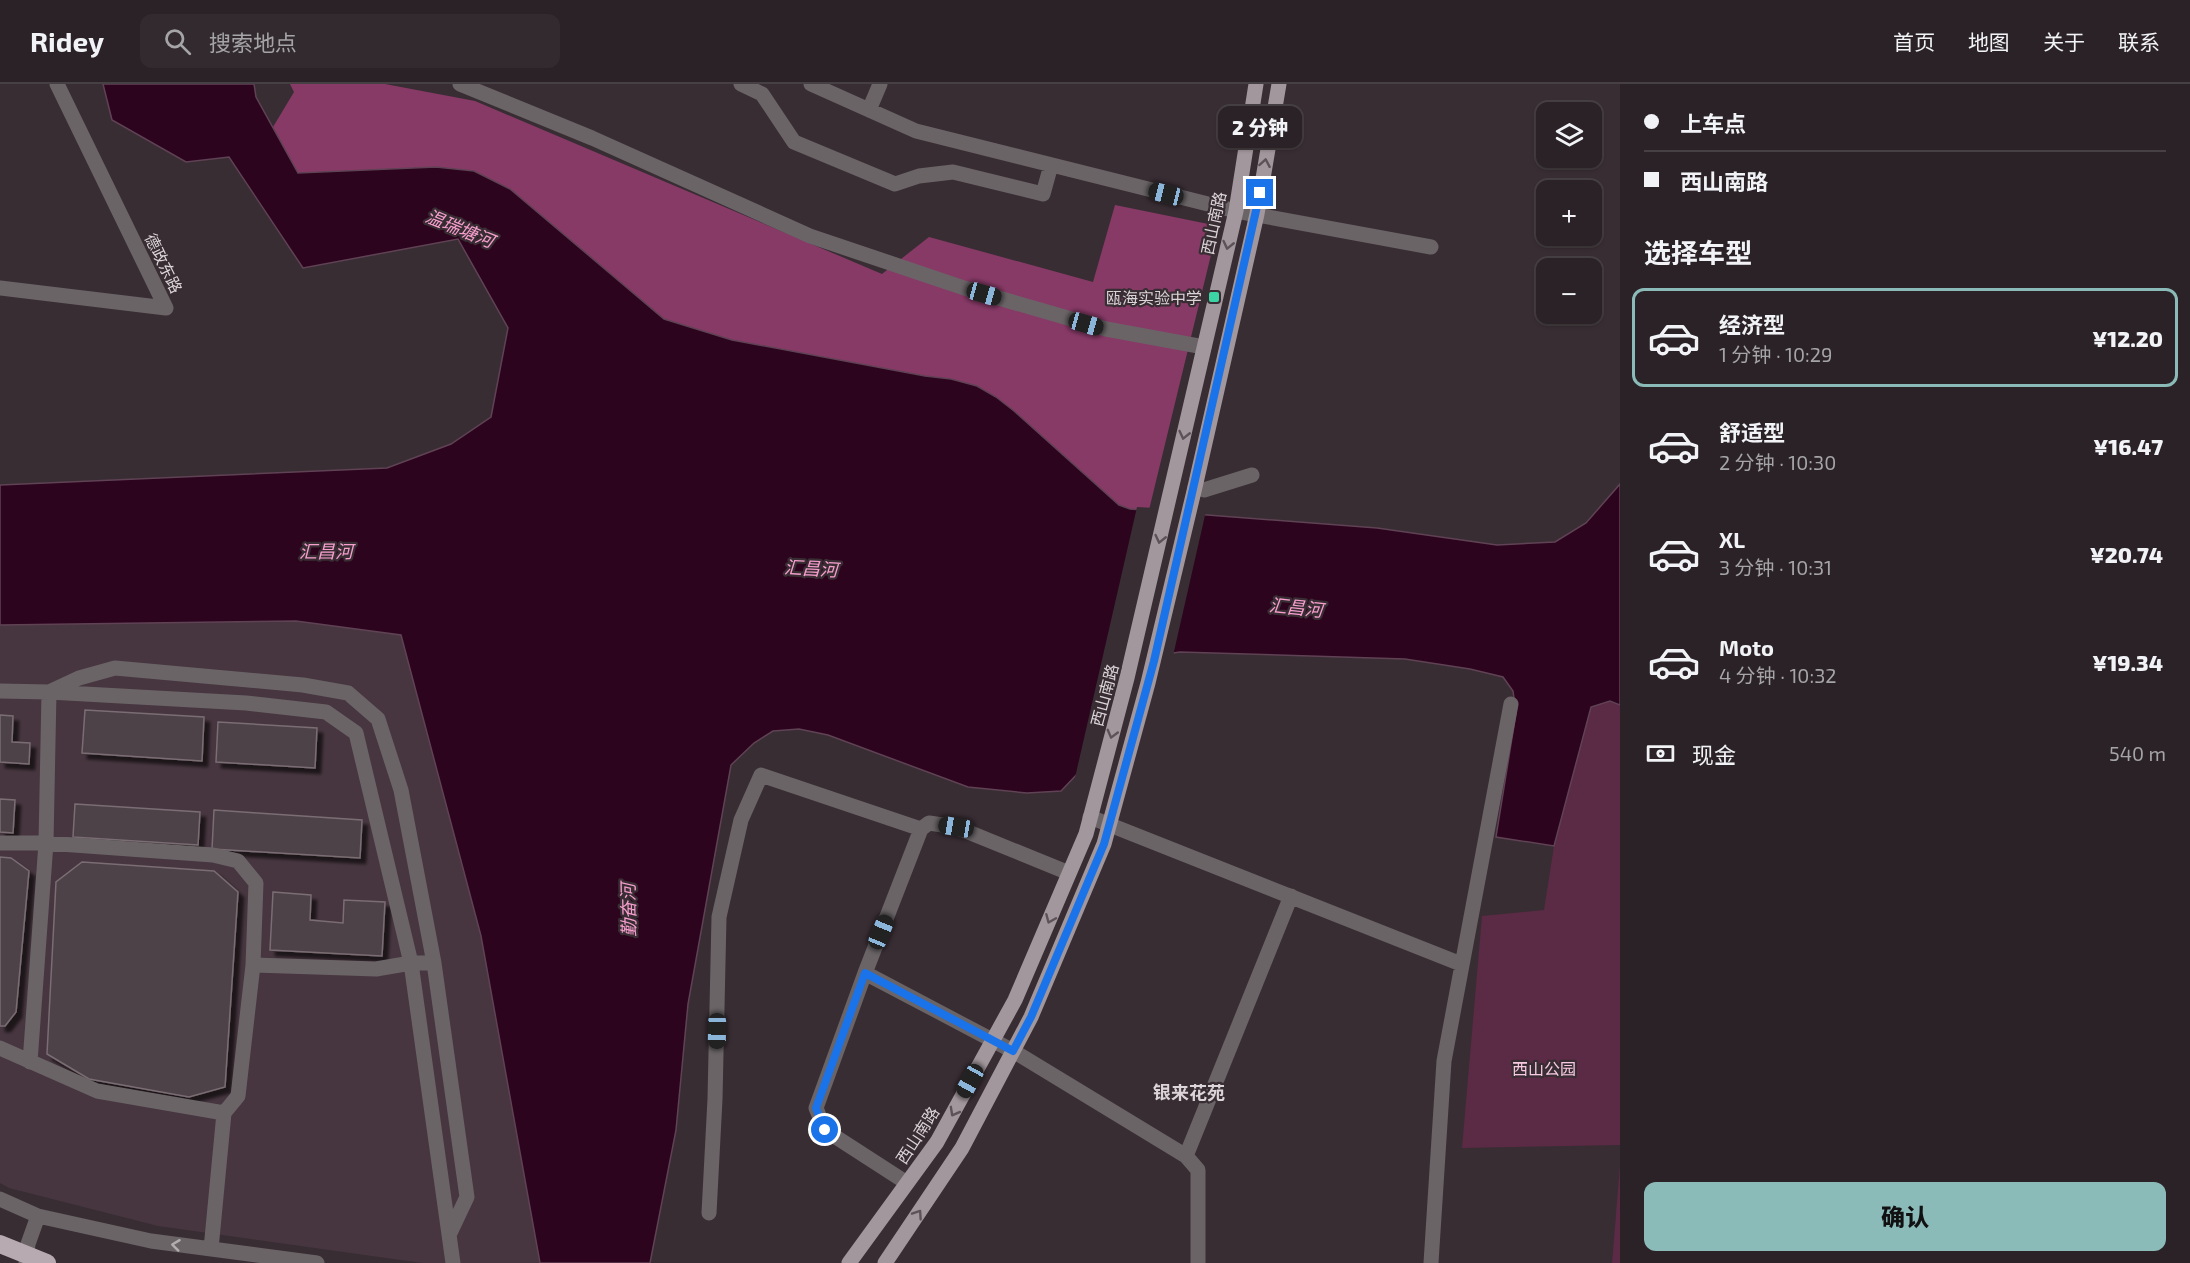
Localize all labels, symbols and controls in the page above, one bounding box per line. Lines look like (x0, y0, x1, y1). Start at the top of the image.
search box (140, 14, 560, 68)
text: Ridey (30, 24, 104, 58)
icon: search (161, 25, 194, 58)
text: 搜索地点 (209, 29, 297, 55)
text: 首页 (1893, 29, 1935, 54)
text: 地图 (1968, 29, 2010, 54)
text: 关于 (2043, 29, 2085, 54)
text: 联系 (2118, 29, 2160, 54)
map controls (1536, 102, 1602, 324)
button: layers (1536, 102, 1602, 168)
callout: 2 分钟 (1218, 106, 1302, 148)
text: 上车点 (1680, 110, 1746, 136)
text: 2 分钟 (1232, 115, 1288, 139)
one-way arrow (1259, 158, 1271, 167)
text: 西山南路 (1680, 168, 1768, 194)
route end (1246, 179, 1273, 206)
button: + (1536, 180, 1602, 246)
car (1146, 181, 1186, 207)
street label: 西山南路 (1197, 190, 1229, 256)
water label: 温瑞塘河 (423, 204, 500, 253)
street label: 德政东路 (141, 230, 187, 296)
text: 选择车型 (1644, 236, 1752, 268)
one-way arrow (1222, 240, 1235, 250)
button: − (1536, 258, 1602, 324)
car (964, 280, 1004, 308)
place label: 瓯海实验中学 (1106, 288, 1202, 307)
marker: 瓯海实验中学 (1207, 290, 1221, 304)
car (1066, 310, 1106, 338)
icon: car (1647, 311, 1701, 365)
text: 经济型 (1719, 311, 1785, 337)
text: ¥12.20 (2092, 325, 2163, 351)
text: 1 分钟 · 10:29 (1719, 342, 1832, 366)
icon: car (1647, 419, 1701, 473)
text: 舒适型 (1719, 419, 1785, 445)
one-way arrow (1179, 430, 1192, 440)
text: ¥16.47 (2093, 433, 2163, 459)
text: 2 分钟 · 10:30 (1719, 450, 1836, 474)
text: XL (1719, 526, 1745, 552)
icon: car (1647, 527, 1701, 581)
one-way arrow (1155, 533, 1168, 543)
water label: 汇昌河 (299, 540, 356, 562)
text: ¥20.74 (2090, 541, 2163, 567)
text: 3 分钟 · 10:31 (1719, 555, 1832, 579)
water label: 汇昌河 (783, 556, 842, 581)
water label: 汇昌河 (1268, 593, 1327, 621)
text: Moto (1719, 634, 1774, 660)
icon: car (1647, 635, 1701, 689)
text: ¥19.34 (2092, 649, 2163, 675)
street label: 西山南路 (1087, 662, 1121, 728)
text: 4 分钟 · 10:32 (1719, 663, 1837, 687)
one-way arrow (1107, 729, 1120, 739)
icon: cash (1644, 737, 1677, 770)
text: 现金 (1692, 741, 1736, 767)
text: 540 m (2109, 741, 2166, 765)
car (937, 815, 975, 839)
water label: 勤奋河 (616, 880, 639, 937)
car (866, 912, 896, 952)
one-way arrow (1045, 912, 1057, 923)
car (708, 1013, 726, 1049)
park label: 西山公园 (1512, 1059, 1576, 1078)
car (953, 1061, 987, 1101)
district label: 银来花苑 (1153, 1081, 1225, 1103)
street label: 西山南路 (892, 1103, 942, 1167)
one-way arrow (950, 1105, 961, 1116)
route start (811, 1116, 838, 1143)
button: 确认 (1644, 1182, 2166, 1251)
one-way arrow (911, 1210, 922, 1221)
one-way arrow (171, 1239, 181, 1251)

